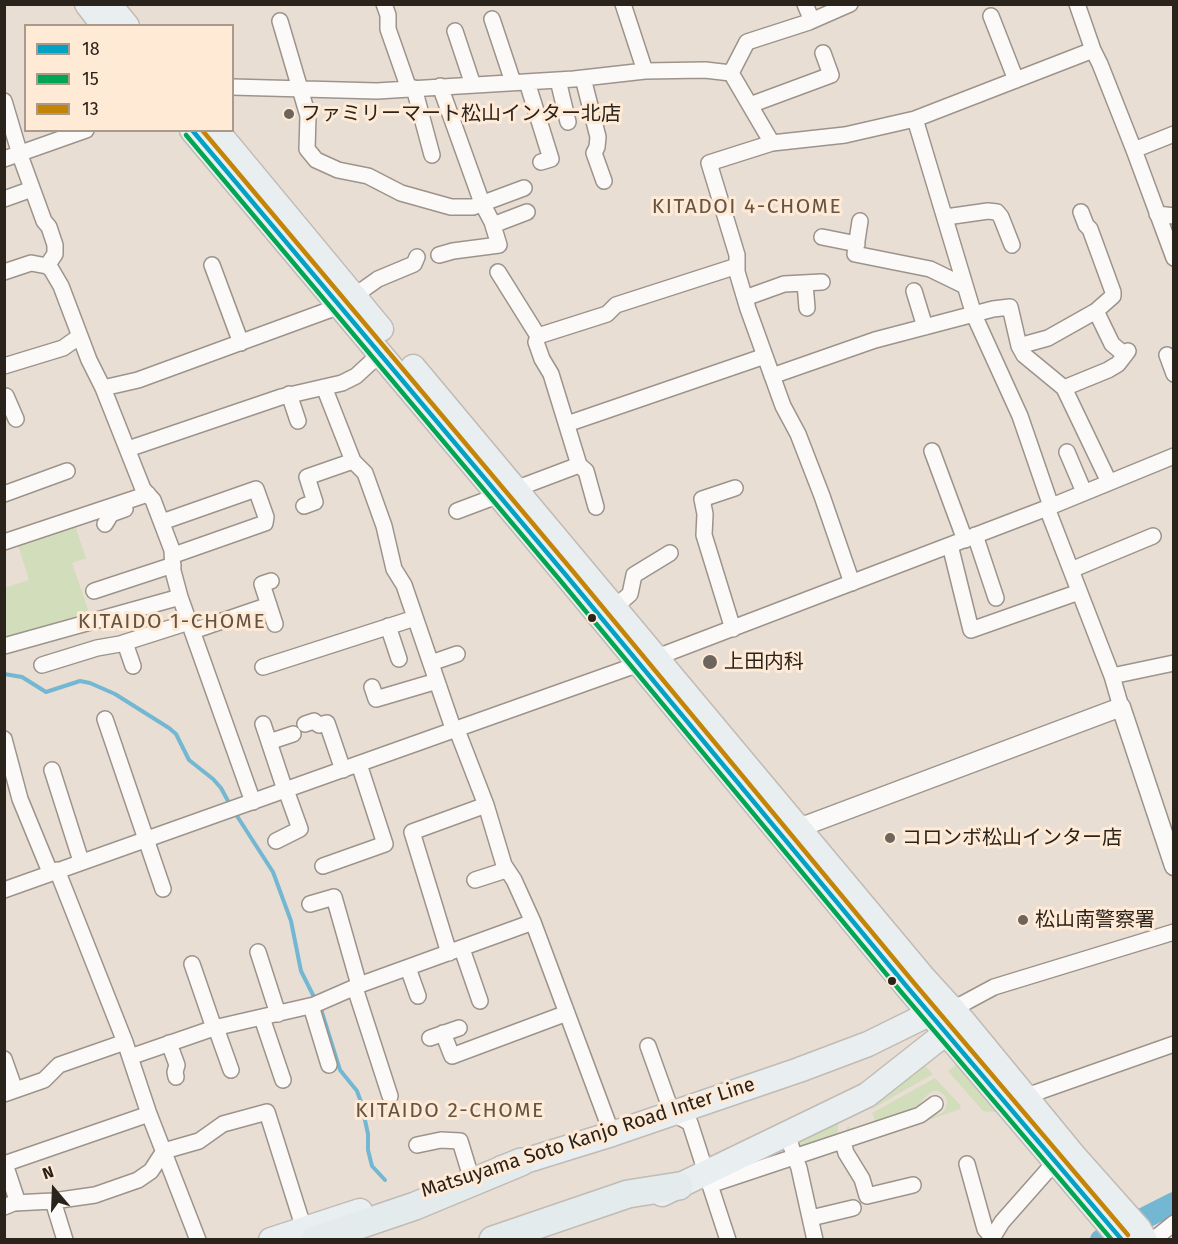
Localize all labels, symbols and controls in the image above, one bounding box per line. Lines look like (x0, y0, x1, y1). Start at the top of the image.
legend (24, 24, 234, 132)
text: 18 (82, 38, 100, 60)
text: 15 (82, 68, 99, 90)
text: 13 (82, 98, 99, 120)
place label: ファミリーマート松山インター北店 (301, 102, 621, 126)
marker: ファミリーマート松山インター北店 (282, 107, 296, 121)
district label: KITADOI 4-CHOME (652, 194, 842, 220)
district label: KITAIDO 1-CHOME (78, 609, 266, 635)
unlabelled marker (586, 612, 598, 624)
place label: 上田内科 (724, 650, 804, 674)
marker: 上田内科 (701, 653, 719, 671)
place label: コロンボ松山インター店 (902, 826, 1122, 850)
marker: コロンボ松山インター店 (883, 831, 897, 845)
place label: 松山南警察署 (1035, 908, 1155, 932)
marker: 松山南警察署 (1016, 913, 1030, 927)
unlabelled marker (886, 975, 898, 987)
street label: Matsuyama Soto Kanjo Road Inter Line (418, 1073, 758, 1203)
district label: KITAIDO 2-CHOME (355, 1098, 545, 1124)
north arrow (24, 1160, 84, 1220)
text: N (40, 1162, 56, 1183)

